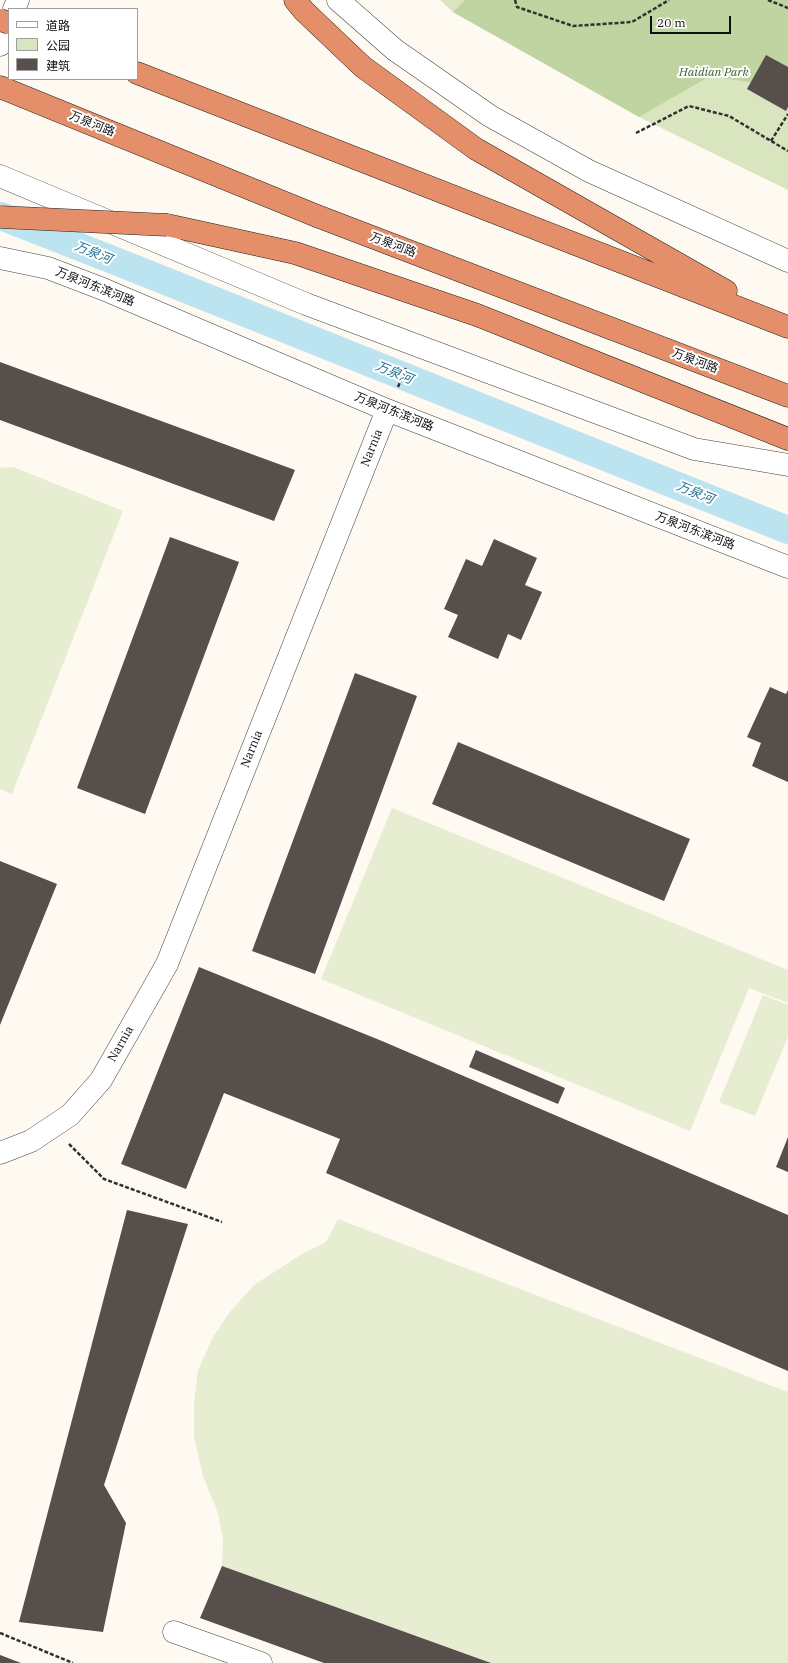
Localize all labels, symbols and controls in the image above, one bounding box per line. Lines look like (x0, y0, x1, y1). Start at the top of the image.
legend (8, 8, 138, 80)
scale bar (652, 8, 733, 34)
text: 20 m (657, 15, 686, 30)
text: 道路 (46, 18, 70, 33)
text: 公园 (46, 38, 70, 53)
text: 建筑 (46, 58, 70, 73)
park label: Haidian Park (679, 66, 749, 80)
street label: 万泉河路 (67, 108, 117, 140)
street label: 万泉河路 (368, 230, 418, 260)
water label: 万泉河 (72, 238, 114, 268)
street label: 万泉河东滨河路 (53, 265, 137, 309)
street label: 万泉河路 (670, 346, 720, 376)
water label: 万泉河 (373, 358, 415, 388)
street label: 万泉河东滨河路 (352, 390, 436, 434)
street label: Narnia (358, 427, 386, 469)
water label: 万泉河 (674, 478, 716, 508)
street label: 万泉河东滨河路 (653, 509, 737, 553)
street label: Narnia (238, 728, 266, 770)
street label: Narnia (105, 1023, 137, 1065)

